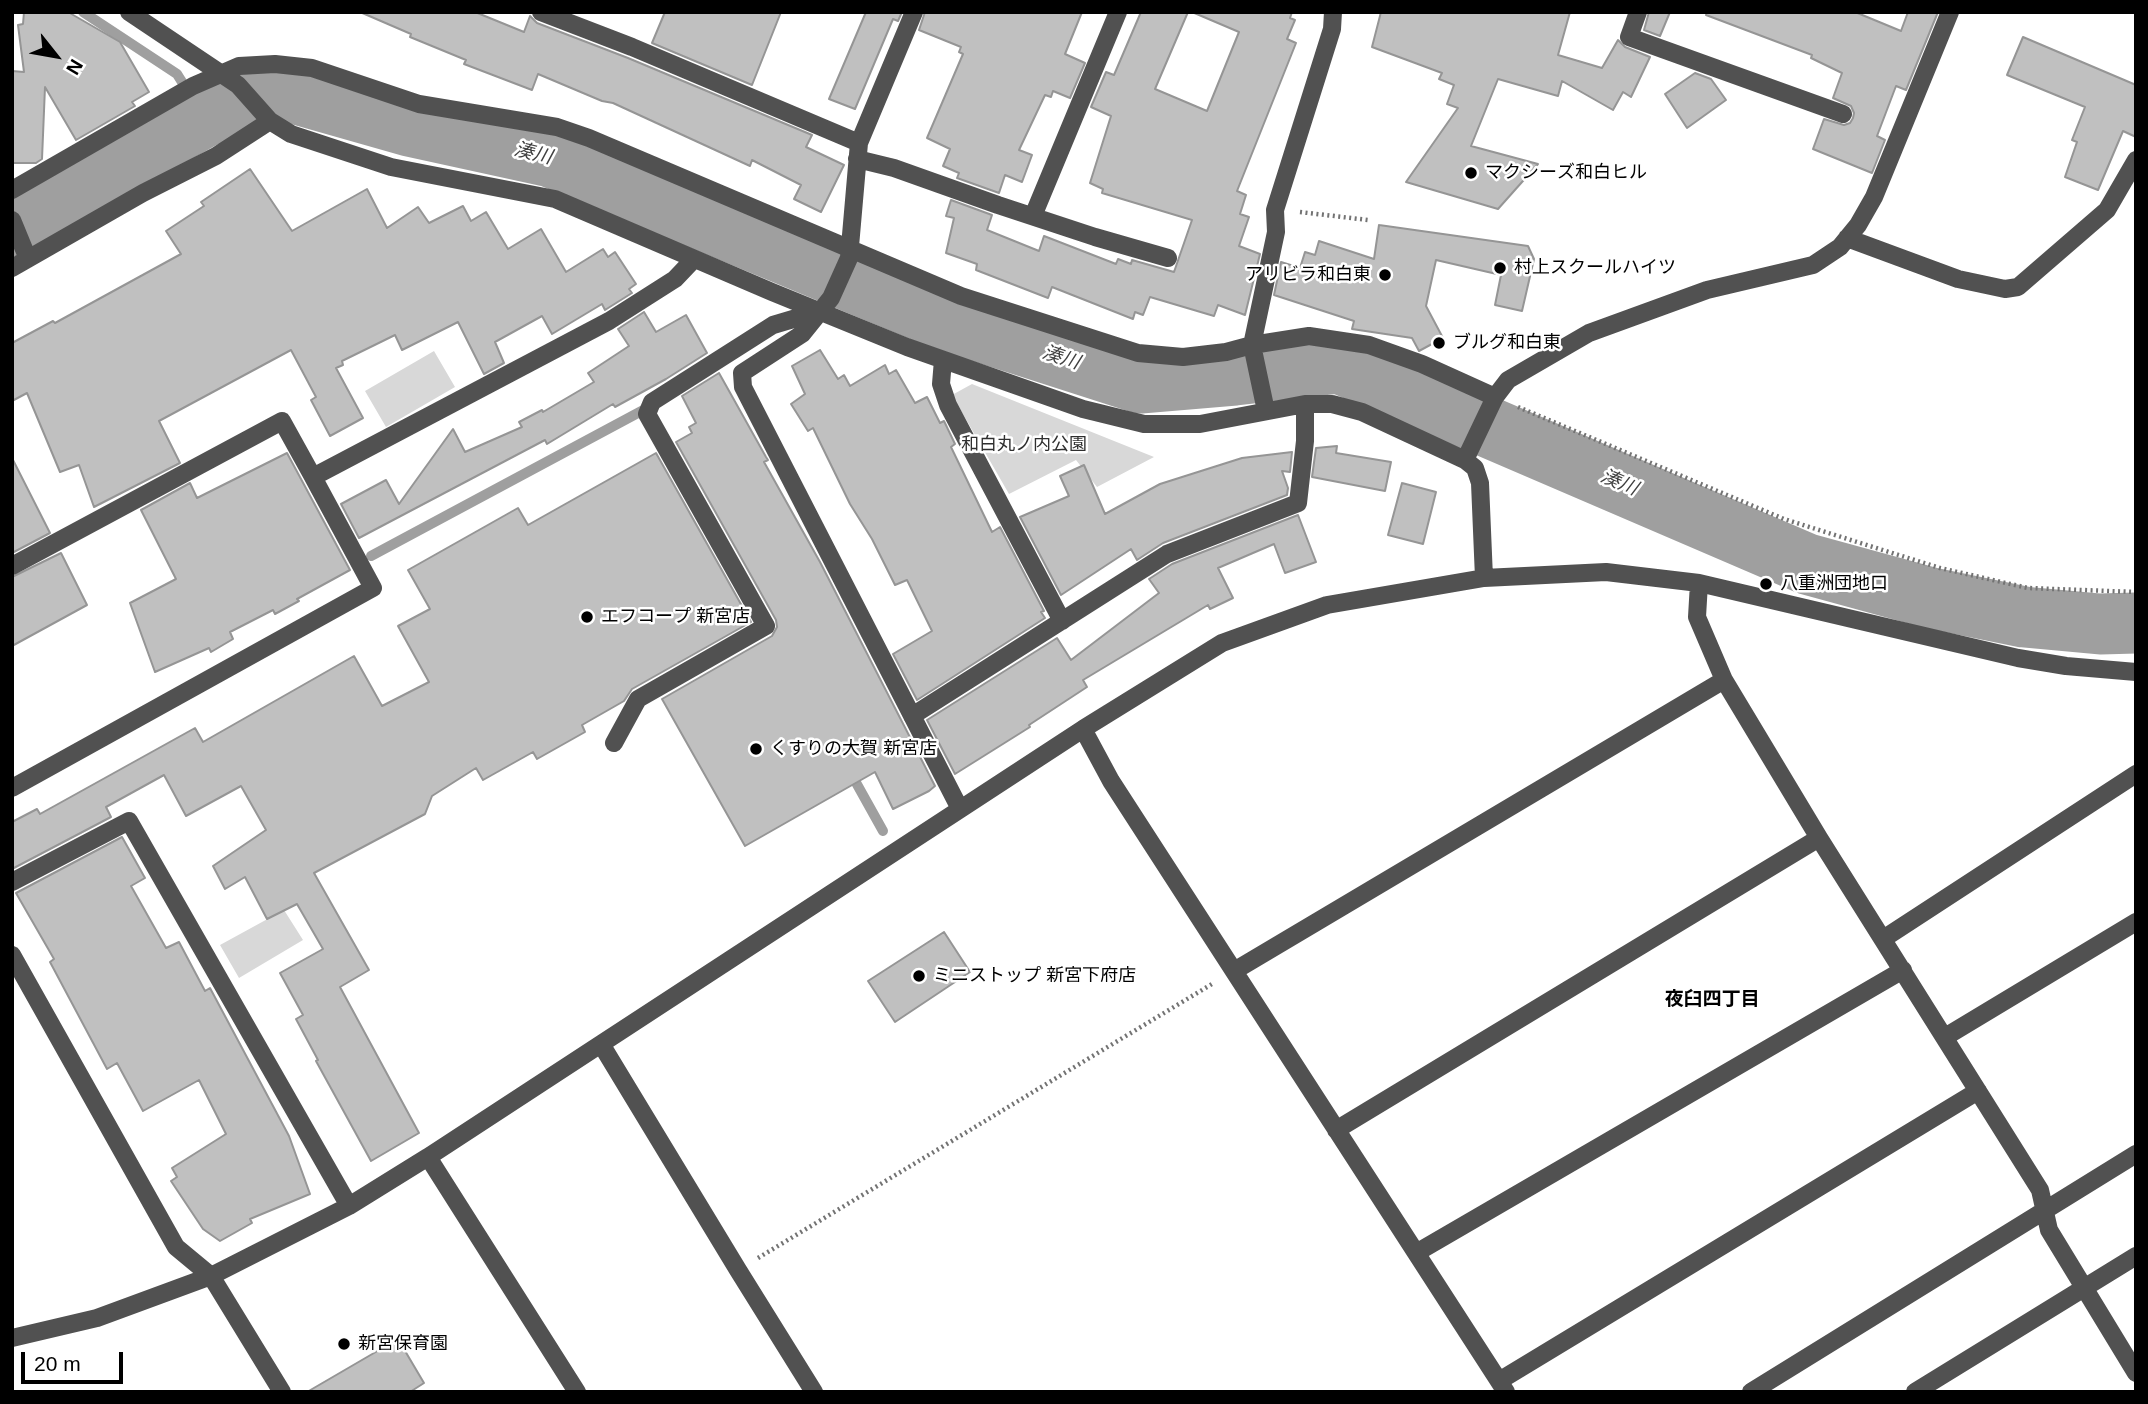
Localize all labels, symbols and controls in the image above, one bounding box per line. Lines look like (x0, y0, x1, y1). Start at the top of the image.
north arrow (21, 21, 91, 91)
text: N (62, 56, 87, 78)
water label: 湊川 (512, 138, 554, 170)
place label: マクシーズ和白ヒル (1485, 162, 1647, 184)
marker: マクシーズ和白ヒル (1463, 165, 1479, 181)
place label: 村上スクールハイツ (1514, 257, 1676, 279)
marker: 村上スクールハイツ (1492, 260, 1508, 276)
place label: アリビラ和白東 (1245, 264, 1371, 286)
marker: アリビラ和白東 (1377, 267, 1393, 283)
place label: ブルグ和白東 (1453, 332, 1561, 354)
marker: ブルグ和白東 (1431, 335, 1447, 351)
water label: 湊川 (1039, 341, 1083, 375)
park label: 和白丸ノ内公園 (961, 434, 1087, 456)
water label: 湊川 (1597, 465, 1641, 501)
place label: 八重洲団地口 (1780, 573, 1888, 595)
marker: 八重洲団地口 (1758, 576, 1774, 592)
place label: エフコープ 新宮店 (601, 606, 750, 628)
marker: エフコープ 新宮店 (579, 609, 595, 625)
place label: くすりの大賀 新宮店 (770, 738, 937, 760)
marker: くすりの大賀 新宮店 (748, 741, 764, 757)
place label: ミニストップ 新宮下府店 (933, 965, 1136, 987)
marker: ミニストップ 新宮下府店 (911, 968, 927, 984)
district label: 夜臼四丁目 (1665, 989, 1759, 1011)
place label: 新宮保育園 (358, 1333, 448, 1355)
marker: 新宮保育園 (336, 1336, 352, 1352)
scale bar (24, 1338, 126, 1382)
text: 20 m (34, 1352, 81, 1375)

